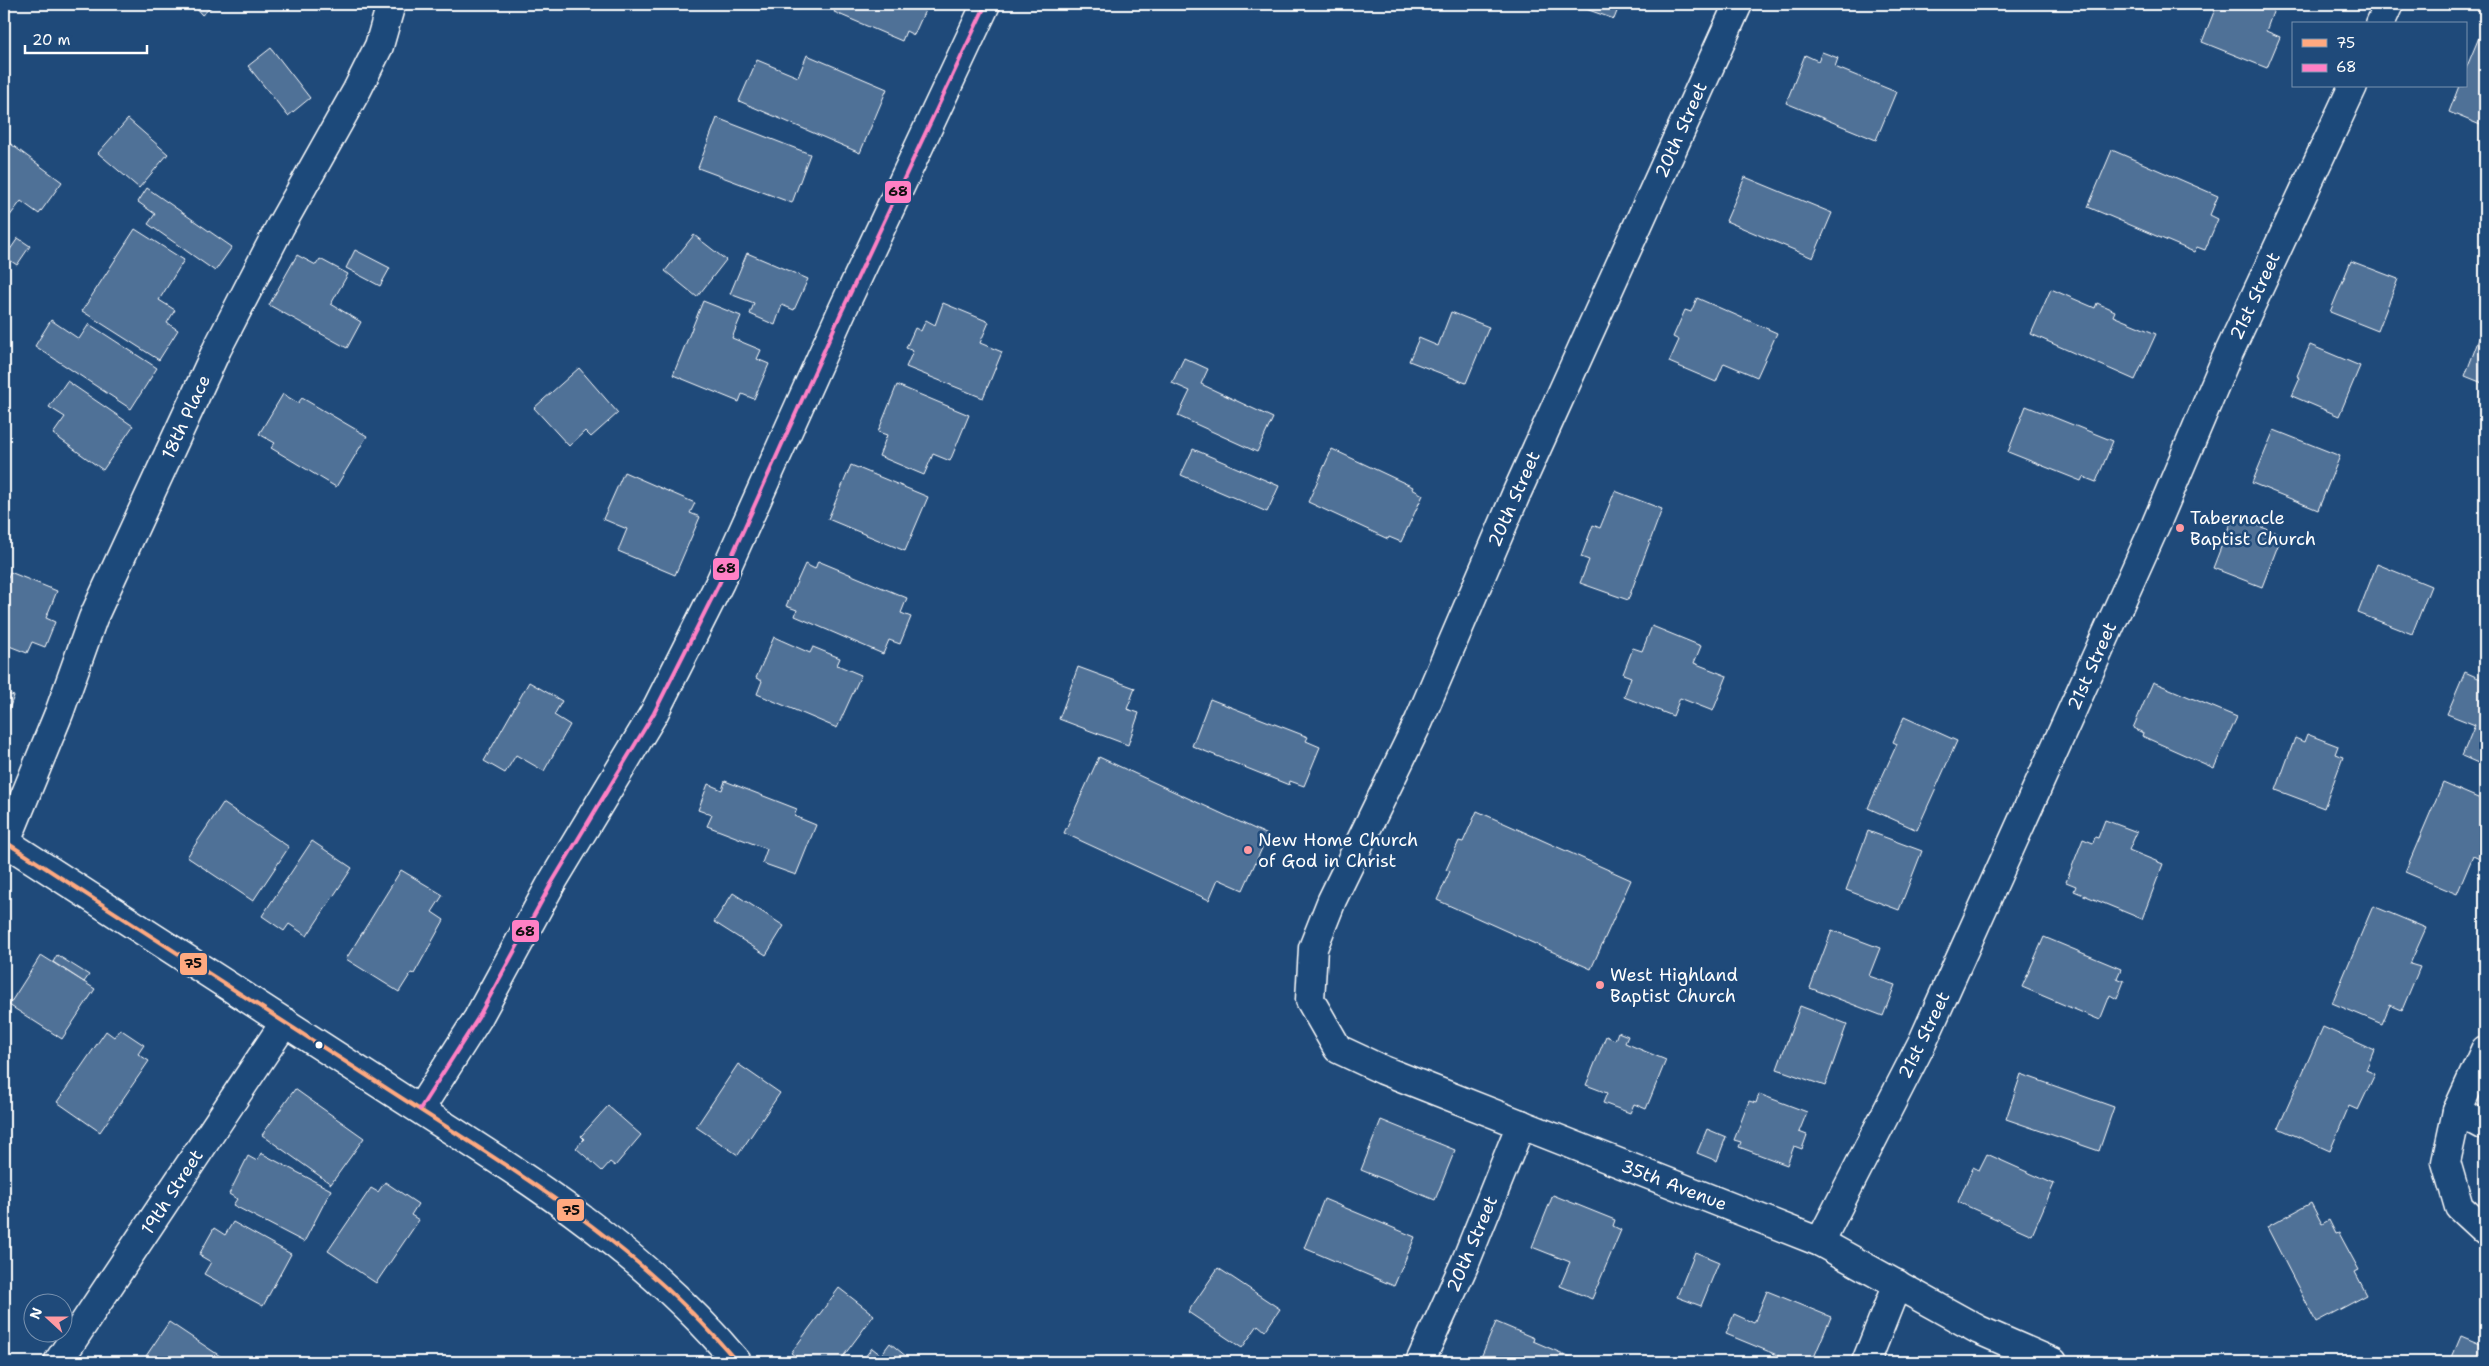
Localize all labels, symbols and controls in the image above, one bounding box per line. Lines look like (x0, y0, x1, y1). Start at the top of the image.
scale bar (25, 22, 148, 54)
legend (2292, 22, 2466, 88)
text: 20 m (32, 30, 71, 50)
text: 75 (2336, 33, 2355, 53)
text: 68 (2336, 57, 2356, 77)
street label: 20th Street (1649, 78, 1713, 182)
line badge: 68 (884, 180, 912, 204)
text: 68 (888, 182, 908, 200)
street label: 21st Street (2224, 248, 2286, 344)
street label: 18th Place (156, 371, 216, 463)
street label: 20th Street (1482, 447, 1546, 551)
place label: Tabernacle Baptist Church (2190, 506, 2316, 551)
marker: Tabernacle Baptist Church (2174, 522, 2186, 534)
line badge: 68 (712, 557, 740, 581)
text: 68 (716, 559, 736, 577)
street label: 21st Street (2062, 618, 2122, 714)
place label: New Home Church of God in Christ (1258, 828, 1418, 873)
marker: New Home Church of God in Christ (1242, 844, 1254, 856)
line badge: 68 (511, 919, 540, 943)
text: 68 (515, 922, 535, 940)
line badge: 75 (179, 952, 208, 976)
text: 75 (184, 954, 202, 972)
place label: West Highland Baptist Church (1610, 963, 1738, 1008)
marker: West Highland Baptist Church (1594, 979, 1606, 991)
street label: 21st Street (1893, 987, 1955, 1083)
unlabelled marker (314, 1040, 324, 1050)
street label: 19th Street (136, 1145, 209, 1239)
street label: 35th Avenue (1618, 1154, 1730, 1216)
street label: 20th Street (1441, 1192, 1503, 1296)
line badge: 75 (556, 1198, 585, 1222)
text: 75 (562, 1201, 580, 1219)
north arrow (22, 1294, 72, 1344)
text: N (25, 1305, 46, 1322)

